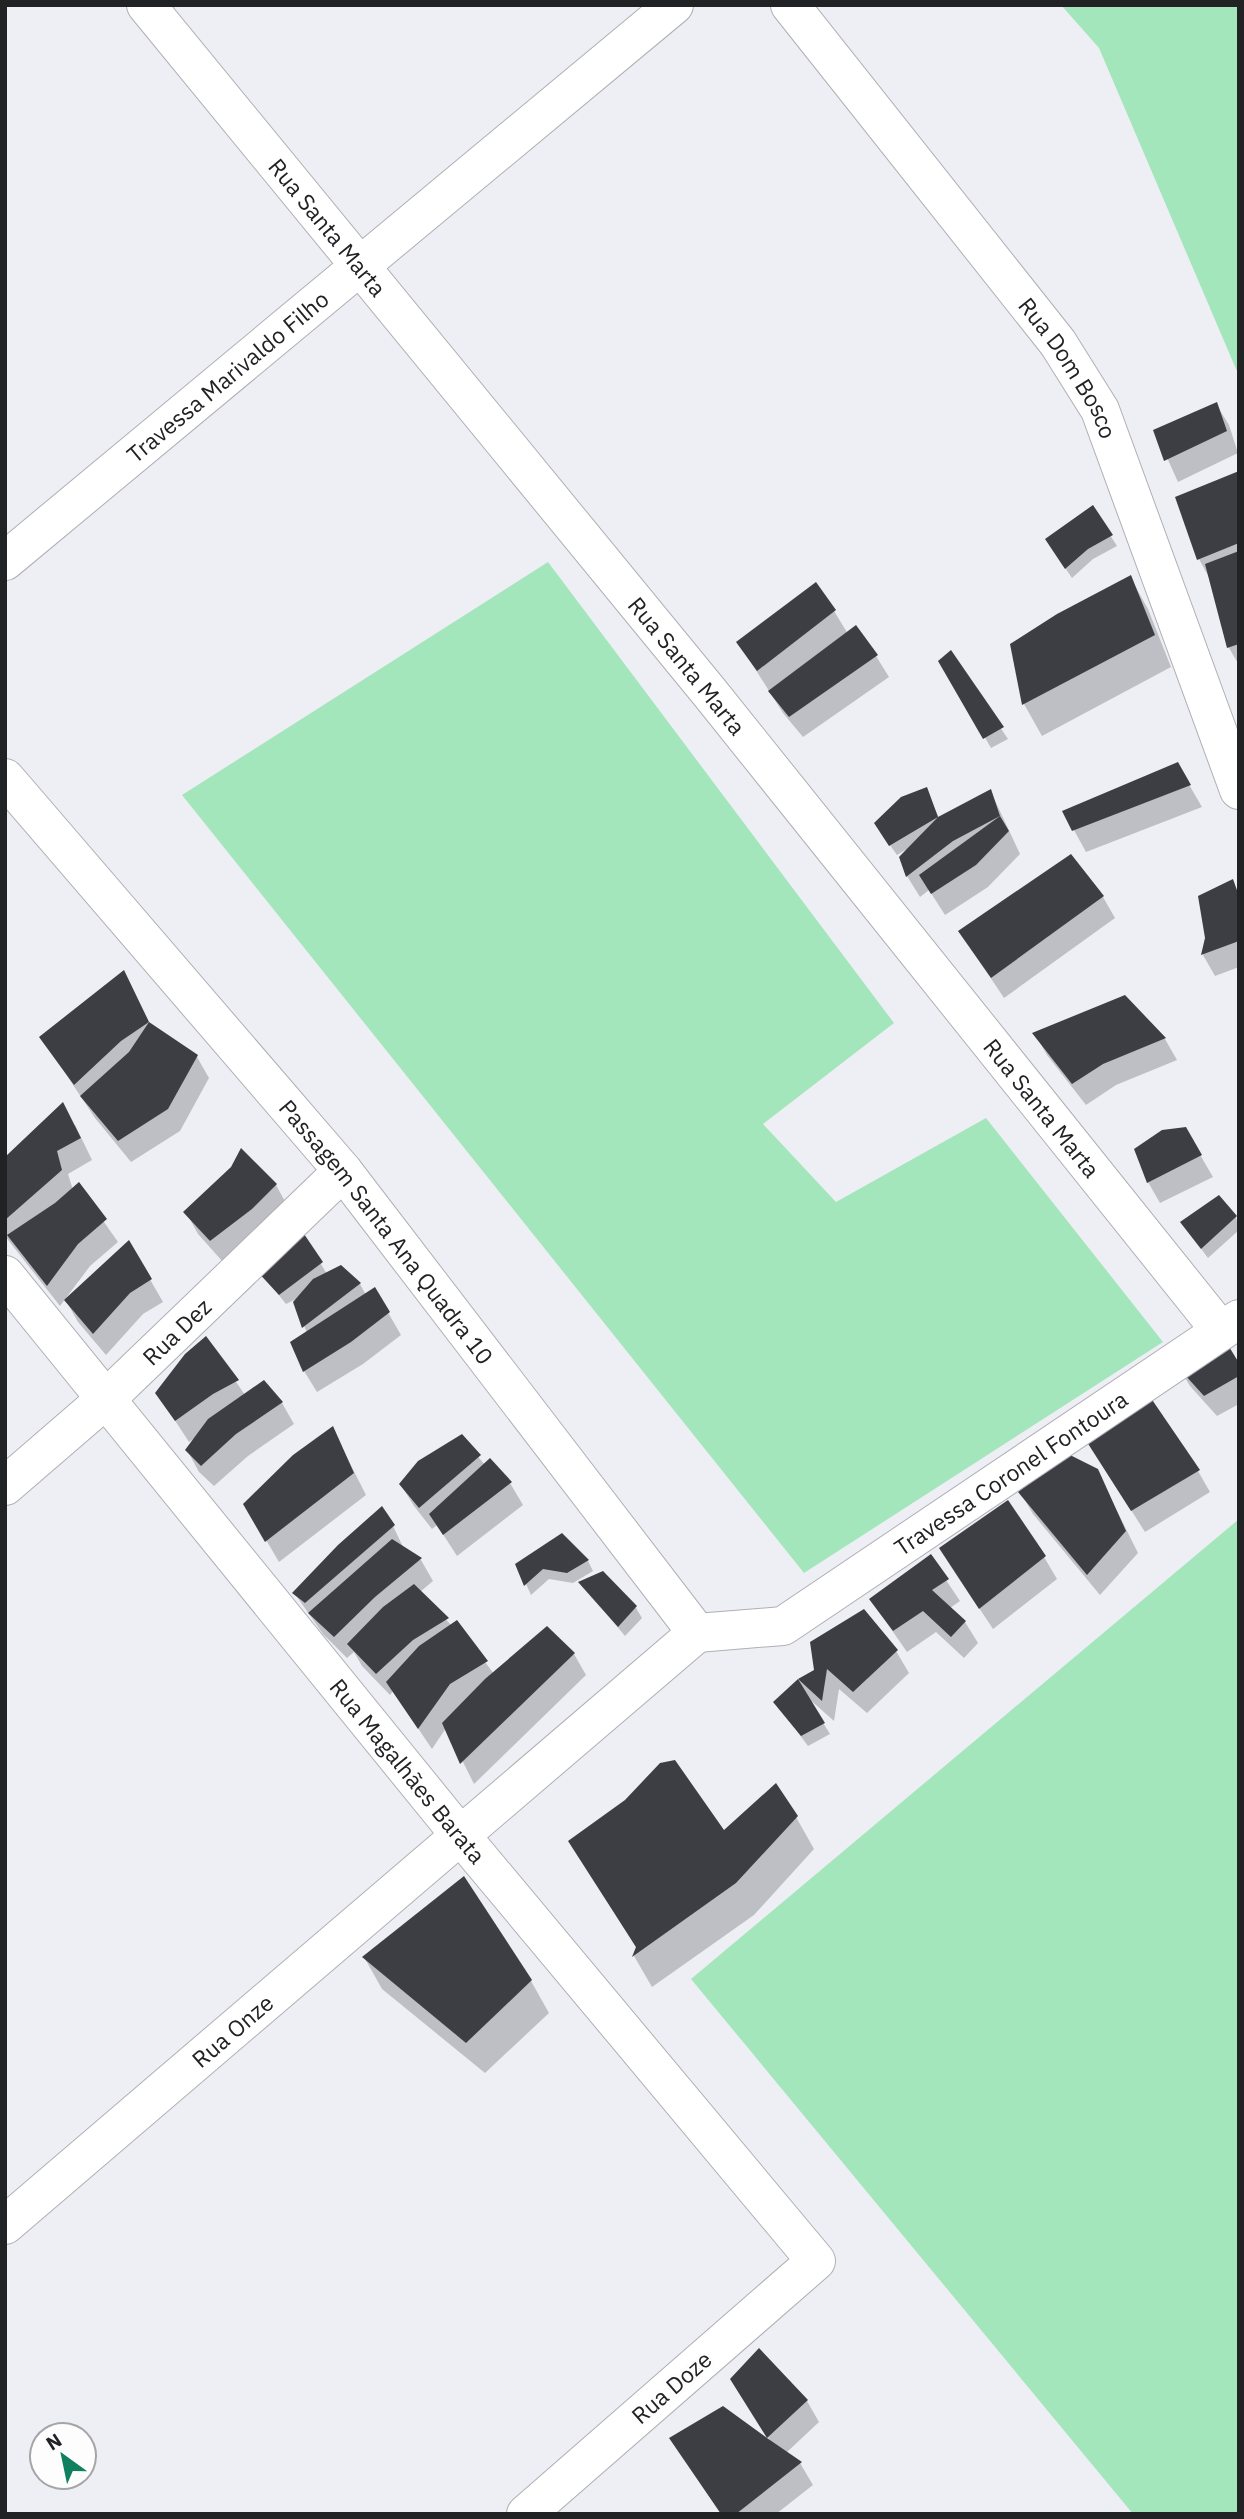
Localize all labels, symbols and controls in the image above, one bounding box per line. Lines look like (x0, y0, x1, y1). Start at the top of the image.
street label: Rua Santa Marta (262, 152, 393, 302)
street label: Travessa Marivaldo Filho (120, 284, 334, 469)
street label: Rua Dom Bosco (1012, 291, 1124, 442)
street label: Rua Santa Marta (622, 590, 753, 741)
street label: Rua Santa Marta (977, 1032, 1107, 1183)
street label: Passagem Santa Ana Quadra 10 (273, 1093, 501, 1370)
street label: Rua Dez (136, 1291, 217, 1371)
street label: Travessa Coronel Fontoura (888, 1384, 1133, 1562)
street label: Rua Magalhães Barata (324, 1672, 492, 1870)
street label: Rua Onze (185, 1987, 279, 2074)
street label: Rua Doze (625, 2344, 717, 2430)
north arrow (28, 2421, 98, 2491)
text: N (41, 2428, 66, 2456)

